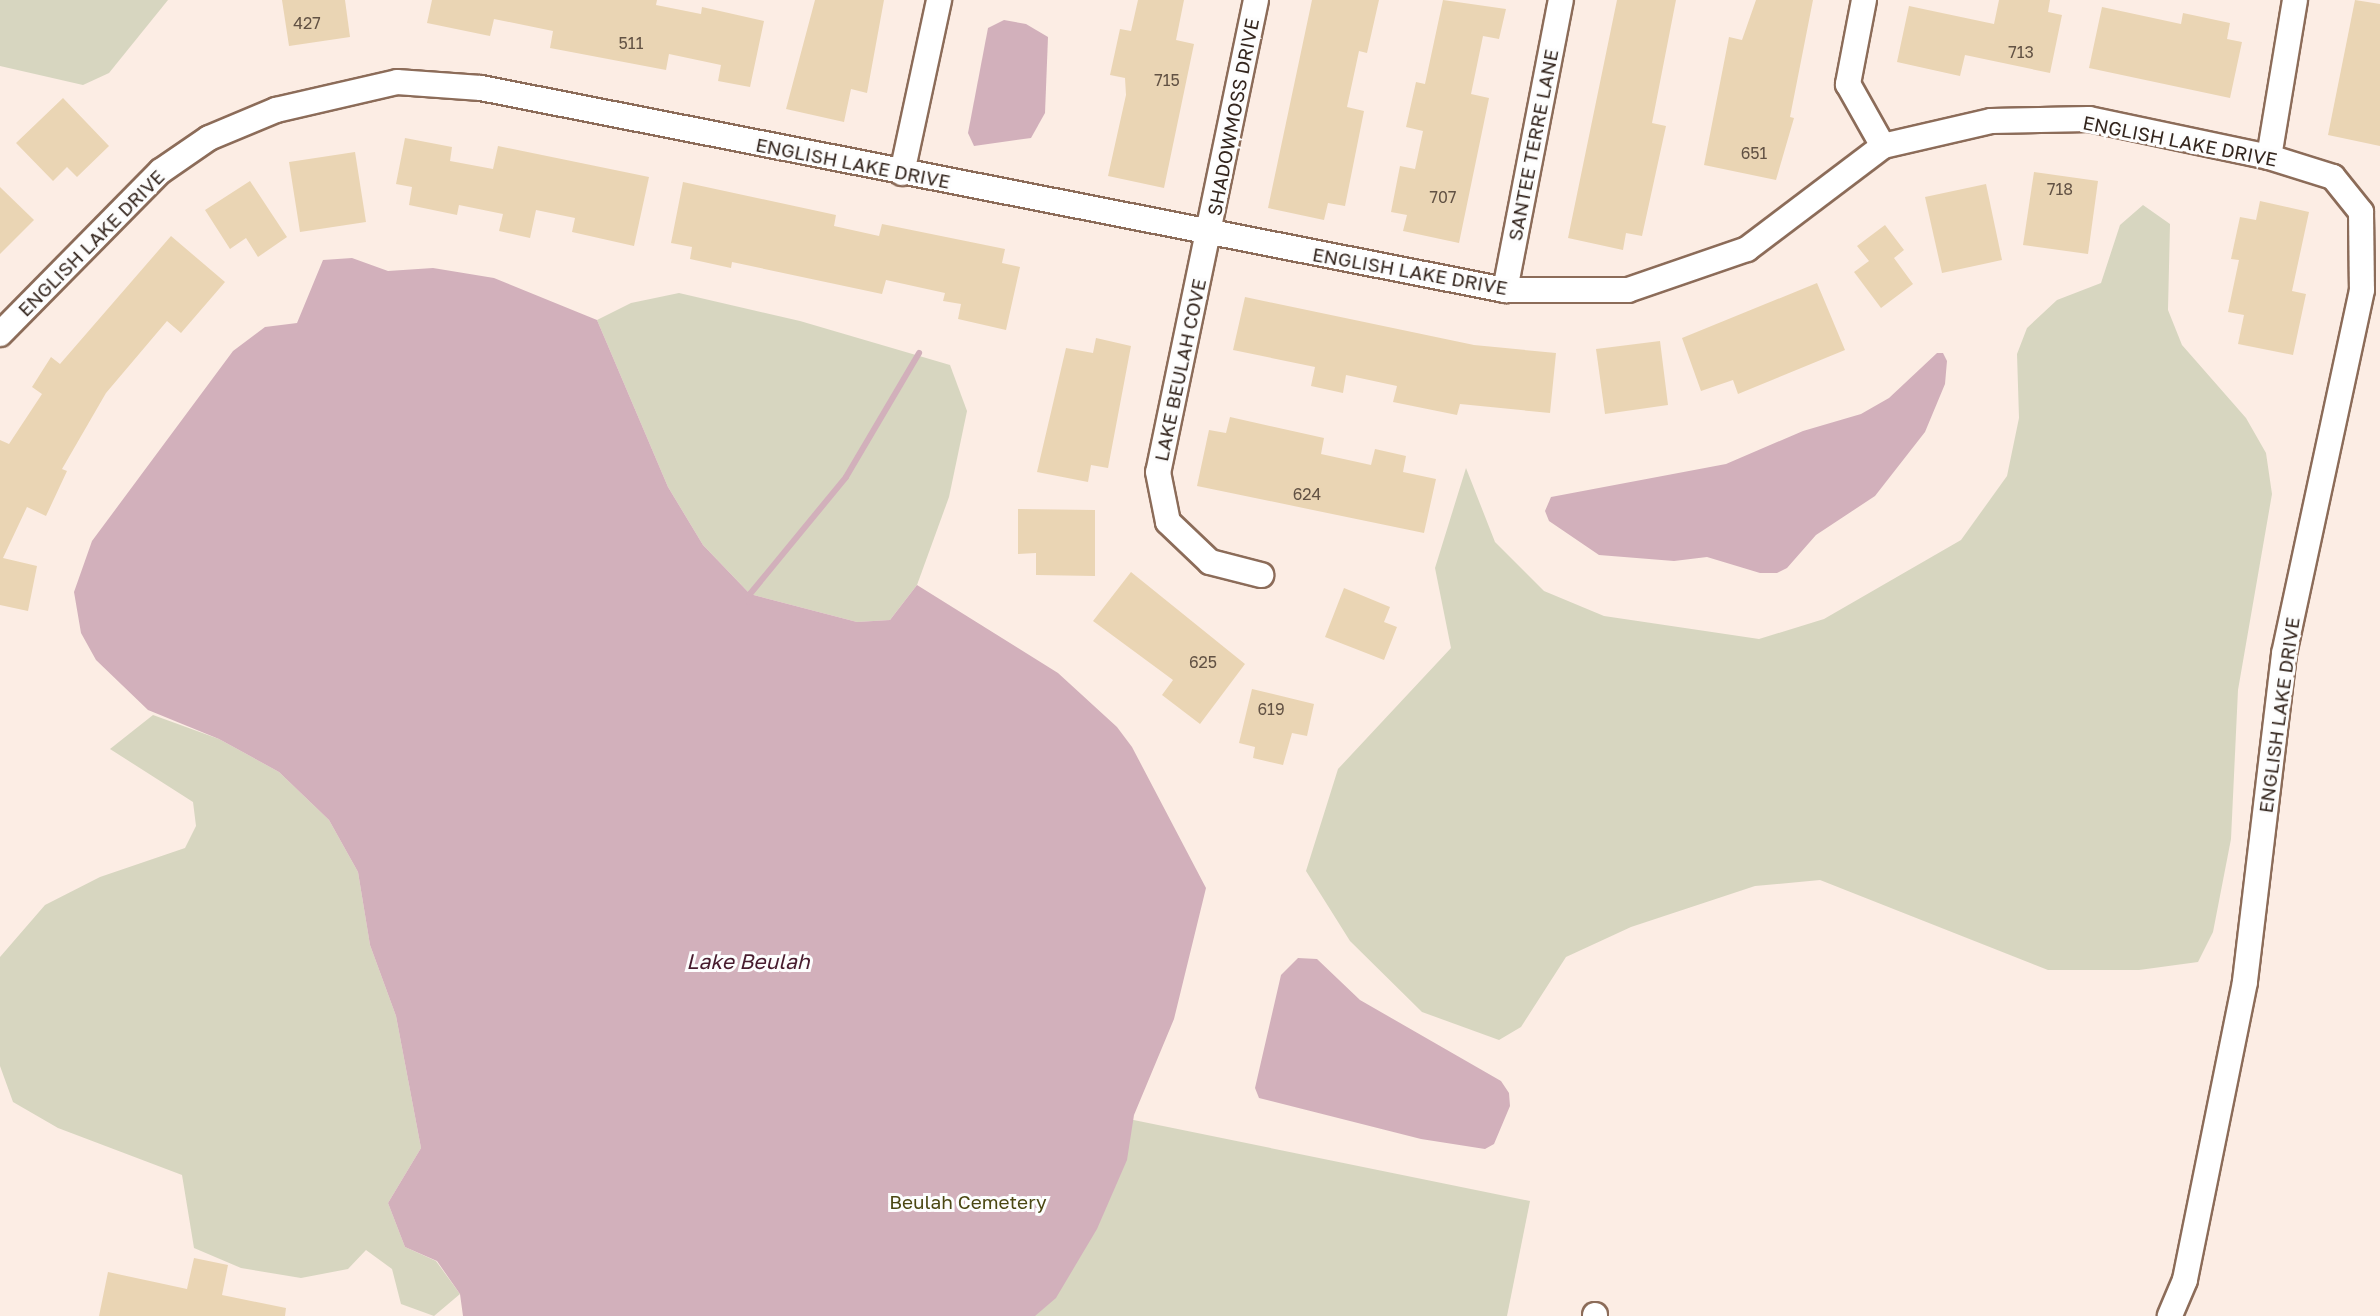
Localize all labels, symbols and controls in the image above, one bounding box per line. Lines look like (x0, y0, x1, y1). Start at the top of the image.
house number: 427 (293, 13, 321, 33)
street label: SHADOWMOSS DRIVE (1203, 16, 1263, 218)
house number: 511 (619, 33, 643, 53)
house number: 713 (2008, 42, 2034, 62)
street label: SANTEE TERRE LANE (1503, 47, 1563, 243)
house number: 715 (1154, 70, 1180, 90)
street label: ENGLISH LAKE DRIVE (2081, 111, 2279, 171)
street label: ENGLISH LAKE DRIVE (754, 133, 952, 193)
house number: 651 (1741, 143, 1767, 163)
street label: ENGLISH LAKE DRIVE (13, 165, 169, 321)
house number: 718 (2047, 179, 2073, 199)
house number: 707 (1430, 187, 1456, 207)
street label: ENGLISH LAKE DRIVE (1311, 243, 1509, 299)
street label: LAKE BEULAH COVE (1150, 277, 1210, 463)
house number: 624 (1293, 484, 1321, 504)
street label: ENGLISH LAKE DRIVE (2254, 616, 2304, 814)
house number: 625 (1189, 652, 1217, 672)
house number: 619 (1257, 699, 1285, 719)
water label: Lake Beulah (686, 948, 810, 974)
park label: Beulah Cemetery (889, 1191, 1047, 1213)

